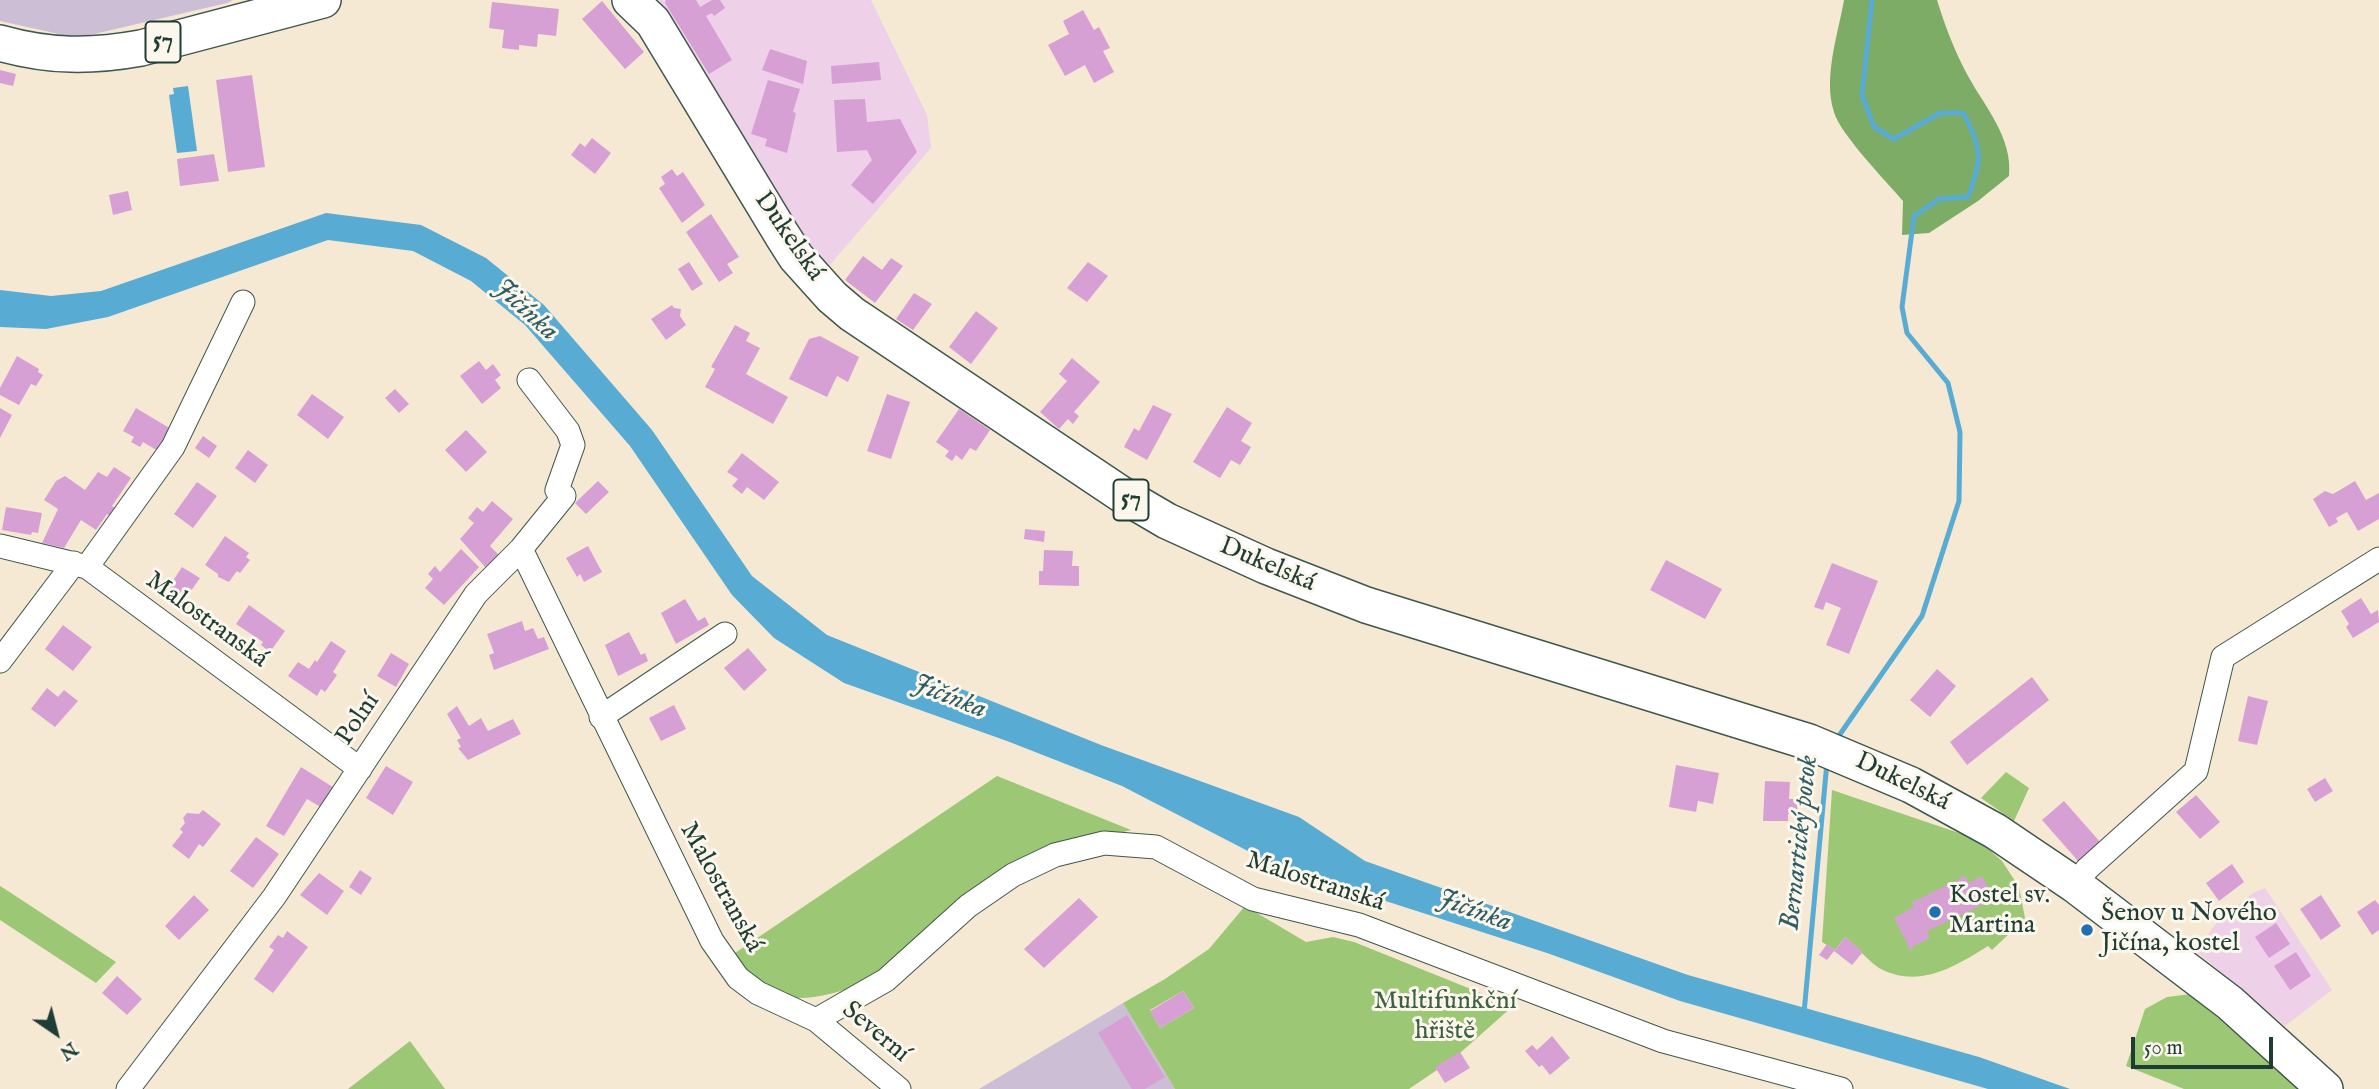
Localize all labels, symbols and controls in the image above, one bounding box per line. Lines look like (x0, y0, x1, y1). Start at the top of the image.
road number: 57 (146, 22, 180, 62)
street label: Dukelská (746, 187, 830, 287)
water label: Jičínka (486, 273, 564, 349)
road number: 57 (1114, 480, 1148, 520)
street label: Dukelská (1214, 532, 1320, 600)
street label: Malostranská (139, 566, 273, 676)
water label: Jičínka (907, 668, 991, 728)
street label: Polní (330, 688, 388, 752)
street label: Dukelská (1850, 747, 1954, 819)
water label: Bernartický potok (1775, 754, 1827, 932)
street label: Malostranská (672, 818, 768, 958)
street label: Malostranská (1242, 846, 1388, 920)
place label: Kostel sv. Martina (1949, 881, 2050, 942)
water label: Jičínka (1432, 883, 1516, 941)
place label: Šenov u Nového Jičína, kostel (2101, 899, 2277, 960)
marker: Kostel sv. Martina (1927, 904, 1943, 920)
marker: Šenov u Nového Jičína, kostel (2079, 922, 2095, 938)
park label: Multifunkční hřiště (1373, 987, 1517, 1048)
street label: Severní (835, 996, 915, 1070)
north arrow (21, 998, 91, 1068)
scale bar (2134, 1023, 2276, 1066)
text: 50 m (2144, 1035, 2183, 1062)
text: N (54, 1036, 82, 1065)

